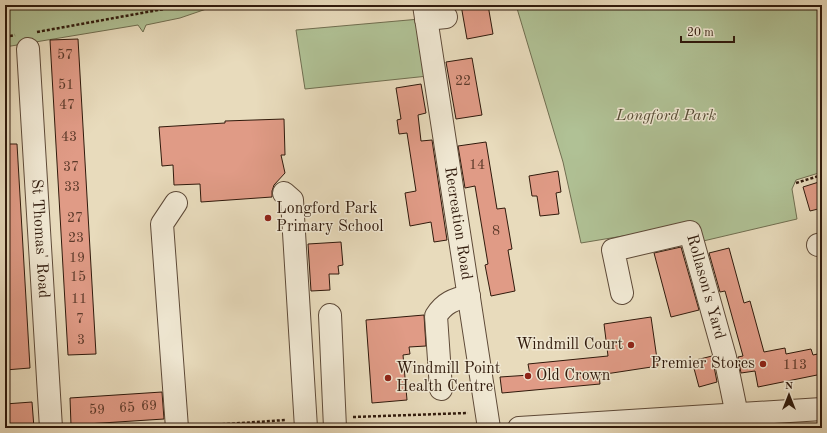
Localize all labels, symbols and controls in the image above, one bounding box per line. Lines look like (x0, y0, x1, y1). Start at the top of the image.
scale bar (681, 18, 734, 44)
text: 20 m (687, 27, 714, 39)
house number: 57 (57, 48, 73, 62)
house number: 22 (455, 74, 471, 88)
house number: 51 (58, 78, 74, 92)
house number: 47 (59, 98, 75, 112)
park label: Longford Park (615, 108, 716, 124)
house number: 43 (61, 130, 77, 144)
house number: 14 (469, 158, 485, 172)
house number: 37 (63, 160, 79, 174)
street label: Recreation Road (441, 166, 474, 281)
street label: St Thomas' Road (28, 178, 51, 299)
house number: 33 (64, 180, 80, 194)
place label: Longford Park Primary School (276, 201, 384, 235)
house number: 27 (67, 211, 83, 225)
marker: Longford Park Primary School (263, 213, 273, 223)
house number: 8 (492, 224, 500, 238)
house number: 23 (68, 231, 84, 245)
street label: Rollason's Yard (683, 233, 728, 341)
house number: 19 (69, 251, 85, 265)
house number: 15 (70, 270, 86, 284)
house number: 11 (71, 292, 87, 306)
house number: 7 (76, 312, 84, 326)
house number: 3 (77, 333, 85, 347)
place label: Windmill Court (516, 337, 623, 353)
marker: Windmill Court (626, 340, 636, 350)
place label: Premier Stores (650, 356, 755, 372)
house number: 113 (783, 358, 807, 372)
marker: Premier Stores (758, 359, 768, 369)
place label: Windmill Point Health Centre (396, 361, 501, 395)
place label: Old Crown (536, 368, 611, 384)
marker: Old Crown (523, 371, 533, 381)
marker: Windmill Point Health Centre (383, 373, 393, 383)
north arrow (769, 375, 809, 415)
text: N (785, 381, 794, 392)
house number: 69 (141, 399, 157, 413)
house number: 65 (119, 401, 135, 415)
house number: 59 (89, 403, 105, 417)

